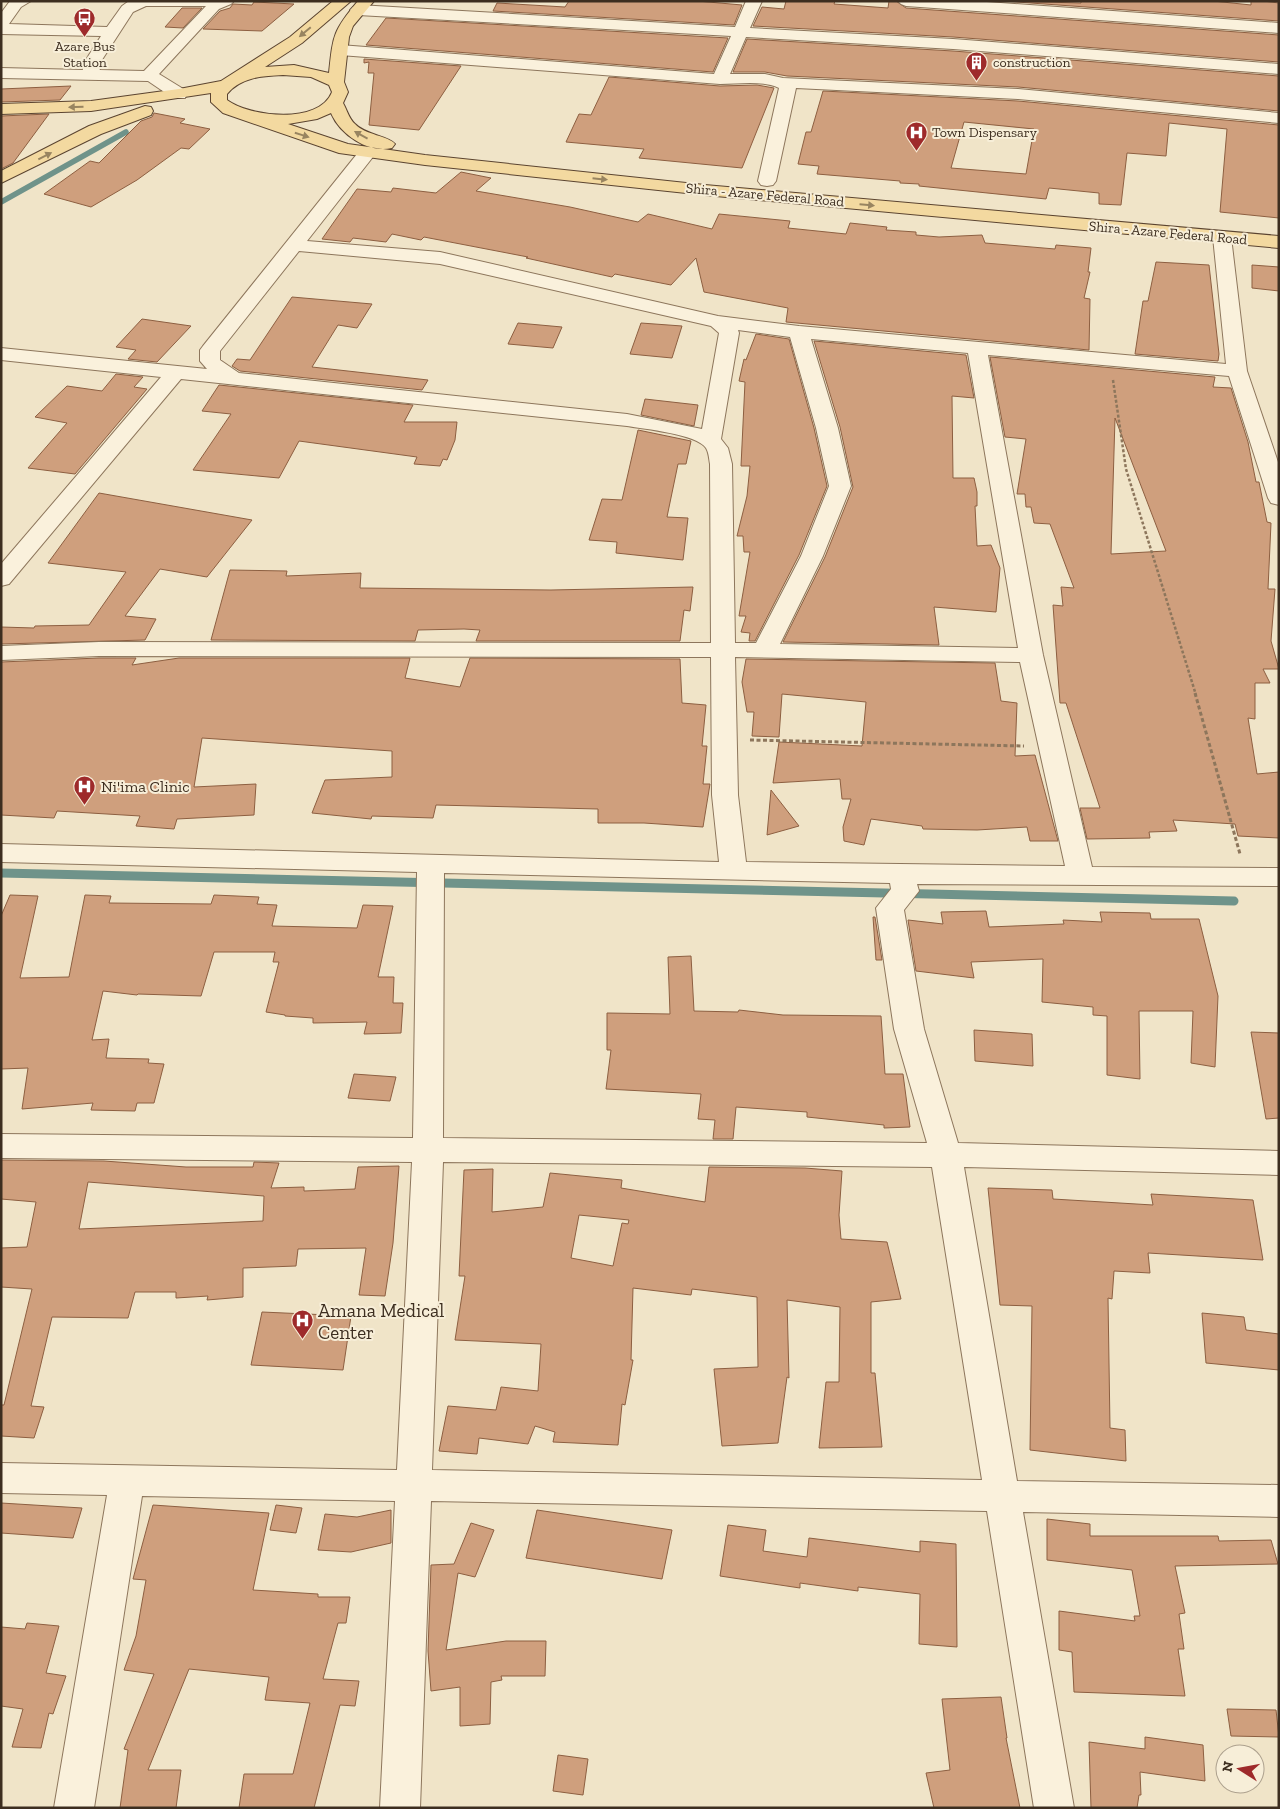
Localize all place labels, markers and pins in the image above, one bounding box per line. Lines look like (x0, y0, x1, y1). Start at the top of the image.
bus stop icon: Azare Bus Station (73, 6, 97, 37)
place label: Azare Bus Station (55, 38, 115, 71)
building icon: construction (965, 50, 989, 81)
place label: construction (993, 54, 1071, 71)
hospital icon: Town Dispensary (904, 120, 928, 151)
place label: Town Dispensary (932, 124, 1038, 141)
hospital icon: Ni'ima Clinic (73, 774, 97, 805)
place label: Ni'ima Clinic (101, 777, 190, 796)
place label: Amana Medical Center (318, 1299, 444, 1344)
hospital icon: Amana Medical Center (290, 1309, 314, 1340)

